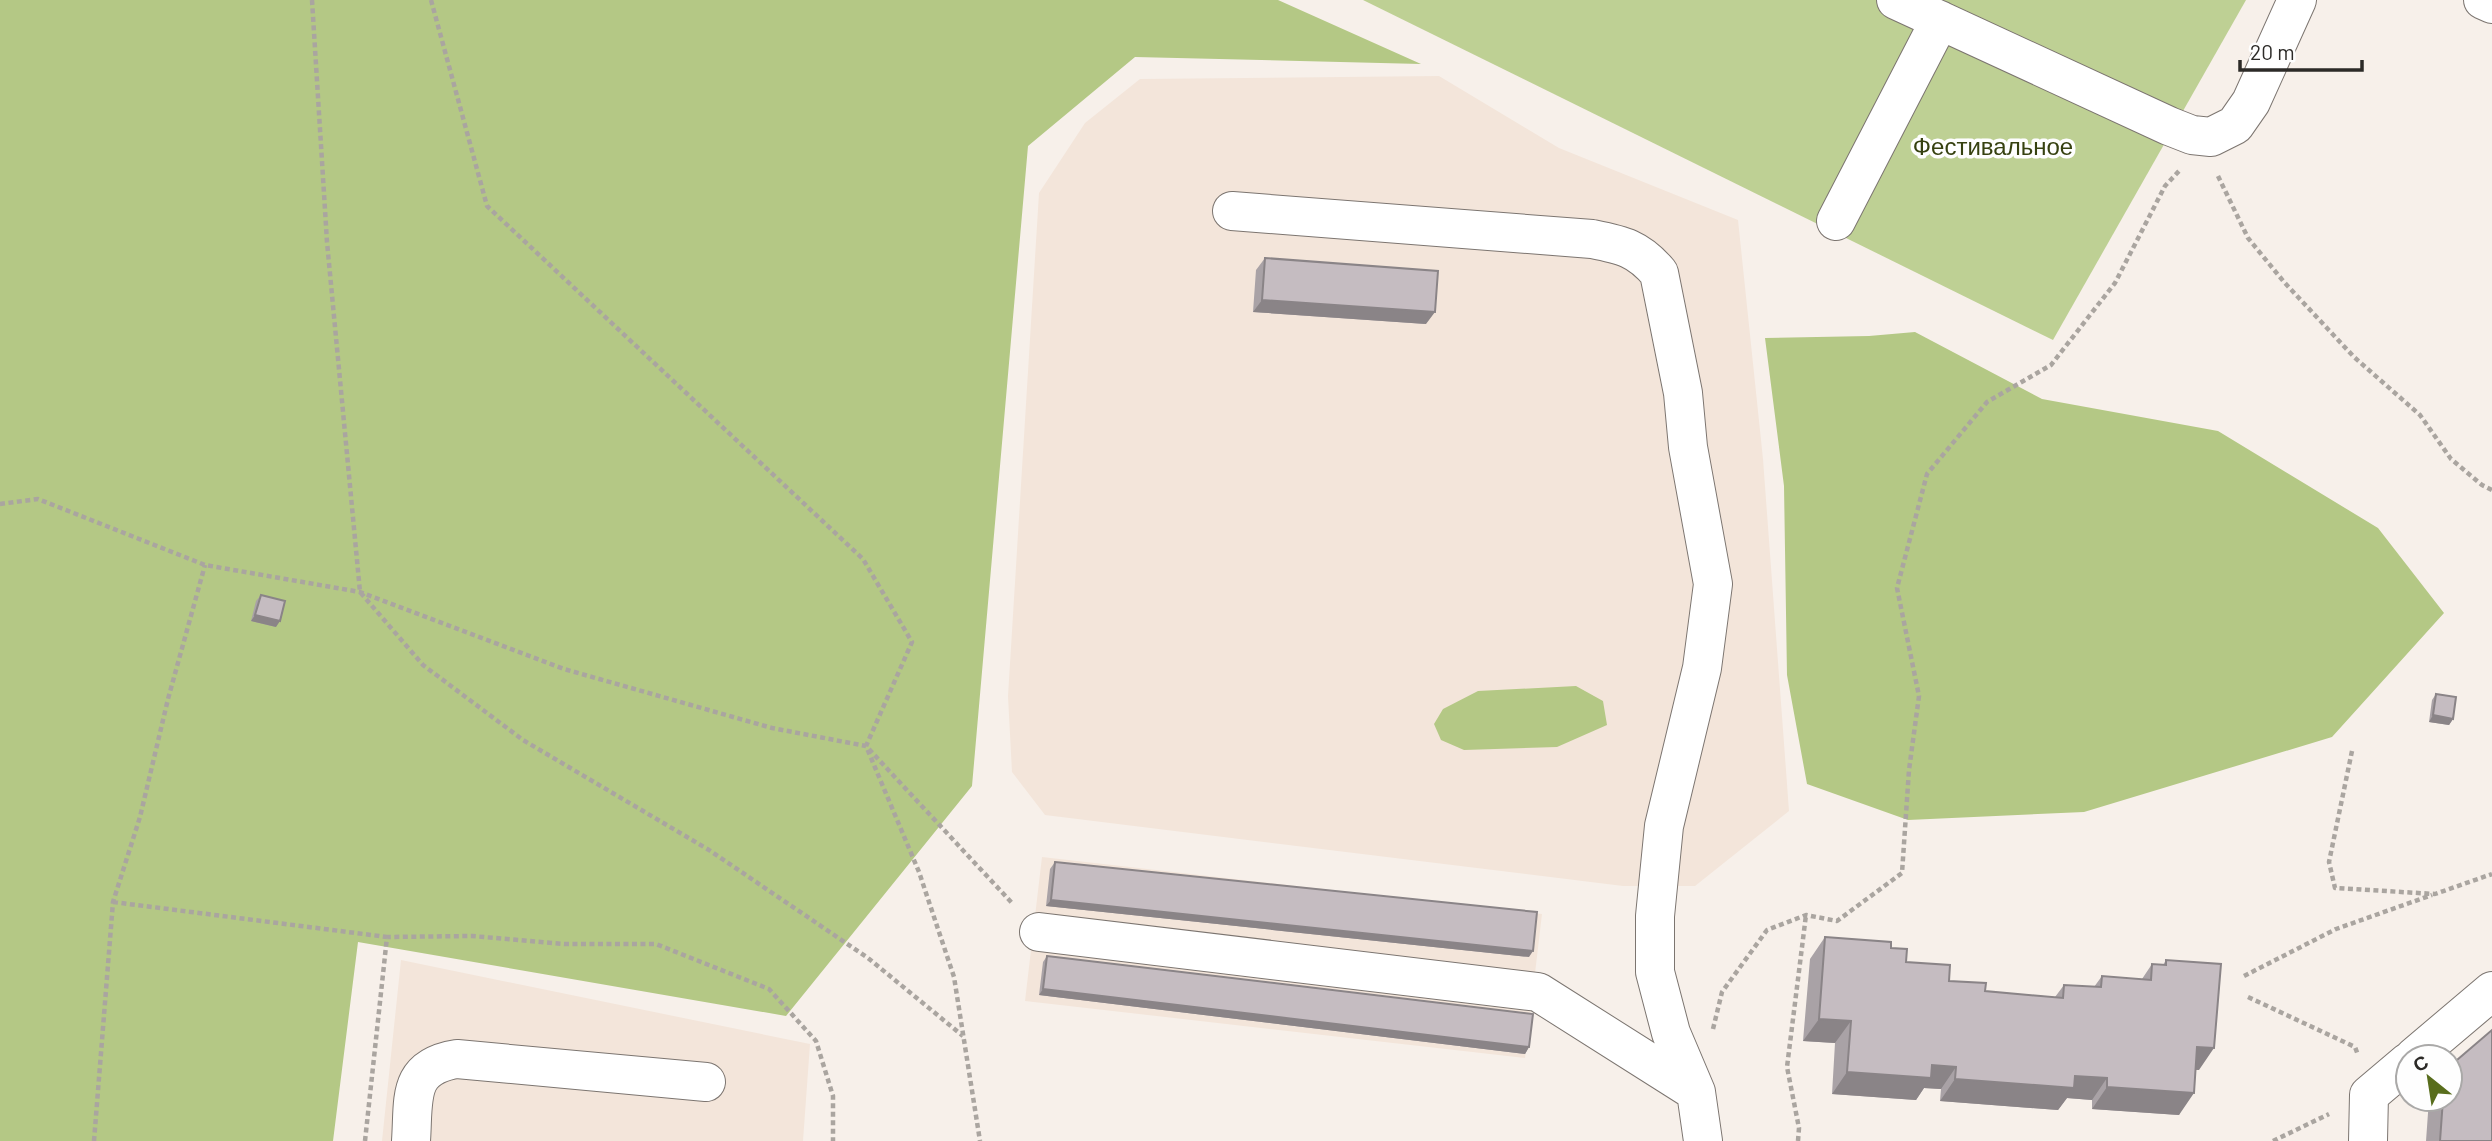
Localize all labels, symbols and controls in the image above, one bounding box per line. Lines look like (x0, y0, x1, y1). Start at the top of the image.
scale bar (2240, 28, 2362, 72)
text: 20 m (2250, 39, 2295, 64)
park label: Фестивальное (1913, 131, 2073, 160)
north arrow (2394, 1043, 2464, 1113)
text: С (2409, 1049, 2432, 1076)

